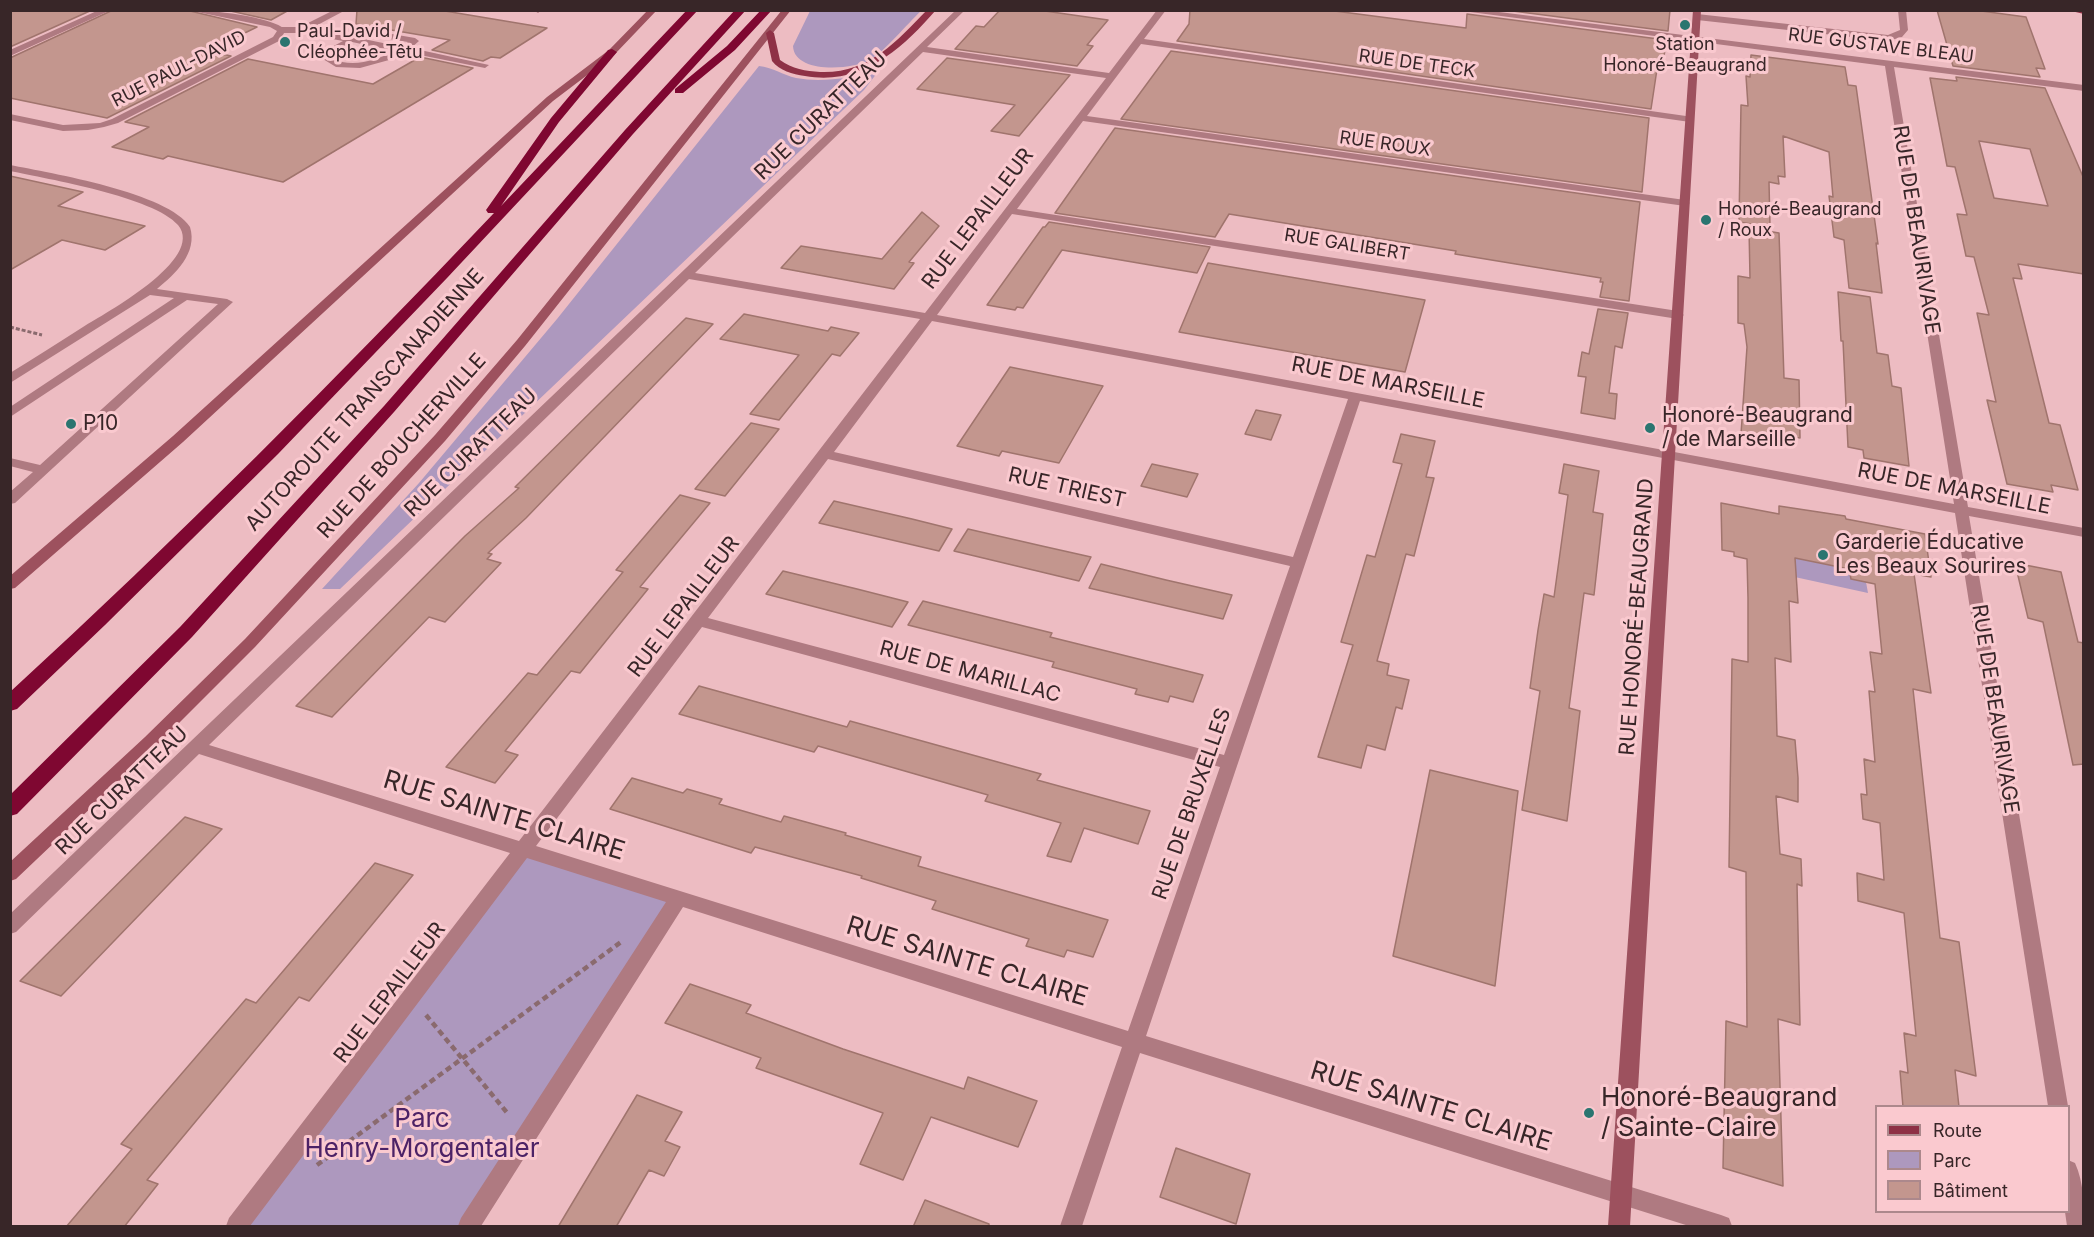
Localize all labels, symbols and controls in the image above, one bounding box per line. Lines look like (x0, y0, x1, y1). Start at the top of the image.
marker: Station Honoré-Beaugrand (1678, 18, 1692, 32)
place label: Paul-David / Cléophée-Têtu (297, 21, 423, 63)
street label: RUE GUSTAVE BLEAU (1787, 24, 1975, 68)
street label: RUE PAUL-DAVID (109, 26, 249, 112)
place label: Station Honoré-Beaugrand (1603, 34, 1767, 76)
marker: Paul-David / Cléophée-Têtu (278, 35, 292, 49)
street label: RUE DE TECK (1357, 45, 1477, 83)
street label: RUE CURATTEAU (750, 46, 892, 186)
street label: RUE DE BEAURIVAGE (1887, 123, 1945, 337)
street label: RUE ROUX (1338, 127, 1432, 161)
street label: RUE LEPAILLEUR (917, 144, 1039, 294)
place label: Honoré-Beaugrand / Roux (1718, 199, 1882, 242)
marker: Honoré-Beaugrand / Roux (1699, 213, 1713, 227)
street label: RUE GALIBERT (1283, 224, 1411, 266)
street label: AUTOROUTE TRANSCANADIENNE (240, 264, 490, 536)
street label: RUE DE BOUCHERVILLE (312, 348, 492, 544)
street label: RUE DE MARSEILLE (1289, 352, 1487, 414)
street label: RUE CURATTEAU (400, 383, 542, 523)
place label: Honoré-Beaugrand / de Marseille (1662, 403, 1853, 453)
place label: P10 (83, 411, 118, 437)
marker: P10 (64, 417, 78, 431)
marker: Honoré-Beaugrand / de Marseille (1643, 421, 1657, 435)
street label: RUE DE MARSEILLE (1855, 458, 2053, 520)
street label: RUE TRIEST (1006, 462, 1128, 514)
street label: RUE HONORÉ-BEAUGRAND (1615, 478, 1659, 756)
place label: Garderie Éducative Les Beaux Sourires (1835, 530, 2027, 580)
street label: RUE LEPAILLEUR (623, 532, 745, 682)
marker: Garderie Éducative Les Beaux Sourires (1816, 548, 1830, 562)
street label: RUE DE BEAURIVAGE (1966, 602, 2024, 816)
street label: RUE DE MARILLAC (877, 636, 1063, 708)
street label: RUE DE BRUXELLES (1147, 705, 1237, 903)
street label: RUE CURATTEAU (51, 721, 193, 861)
street label: RUE SAINTE CLAIRE (379, 764, 629, 868)
street label: RUE SAINTE CLAIRE (842, 910, 1092, 1014)
street label: RUE LEPAILLEUR (329, 918, 451, 1068)
street label: RUE SAINTE CLAIRE (1306, 1055, 1556, 1159)
place label: Honoré-Beaugrand / Sainte-Claire (1601, 1082, 1837, 1144)
park label: Parc Henry-Morgentaler (305, 1103, 539, 1164)
legend (1875, 1105, 2070, 1213)
marker: Honoré-Beaugrand / Sainte-Claire (1582, 1106, 1596, 1120)
text: Route (1933, 1120, 1982, 1141)
text: Parc (1933, 1150, 1971, 1171)
text: Bâtiment (1933, 1180, 2008, 1201)

